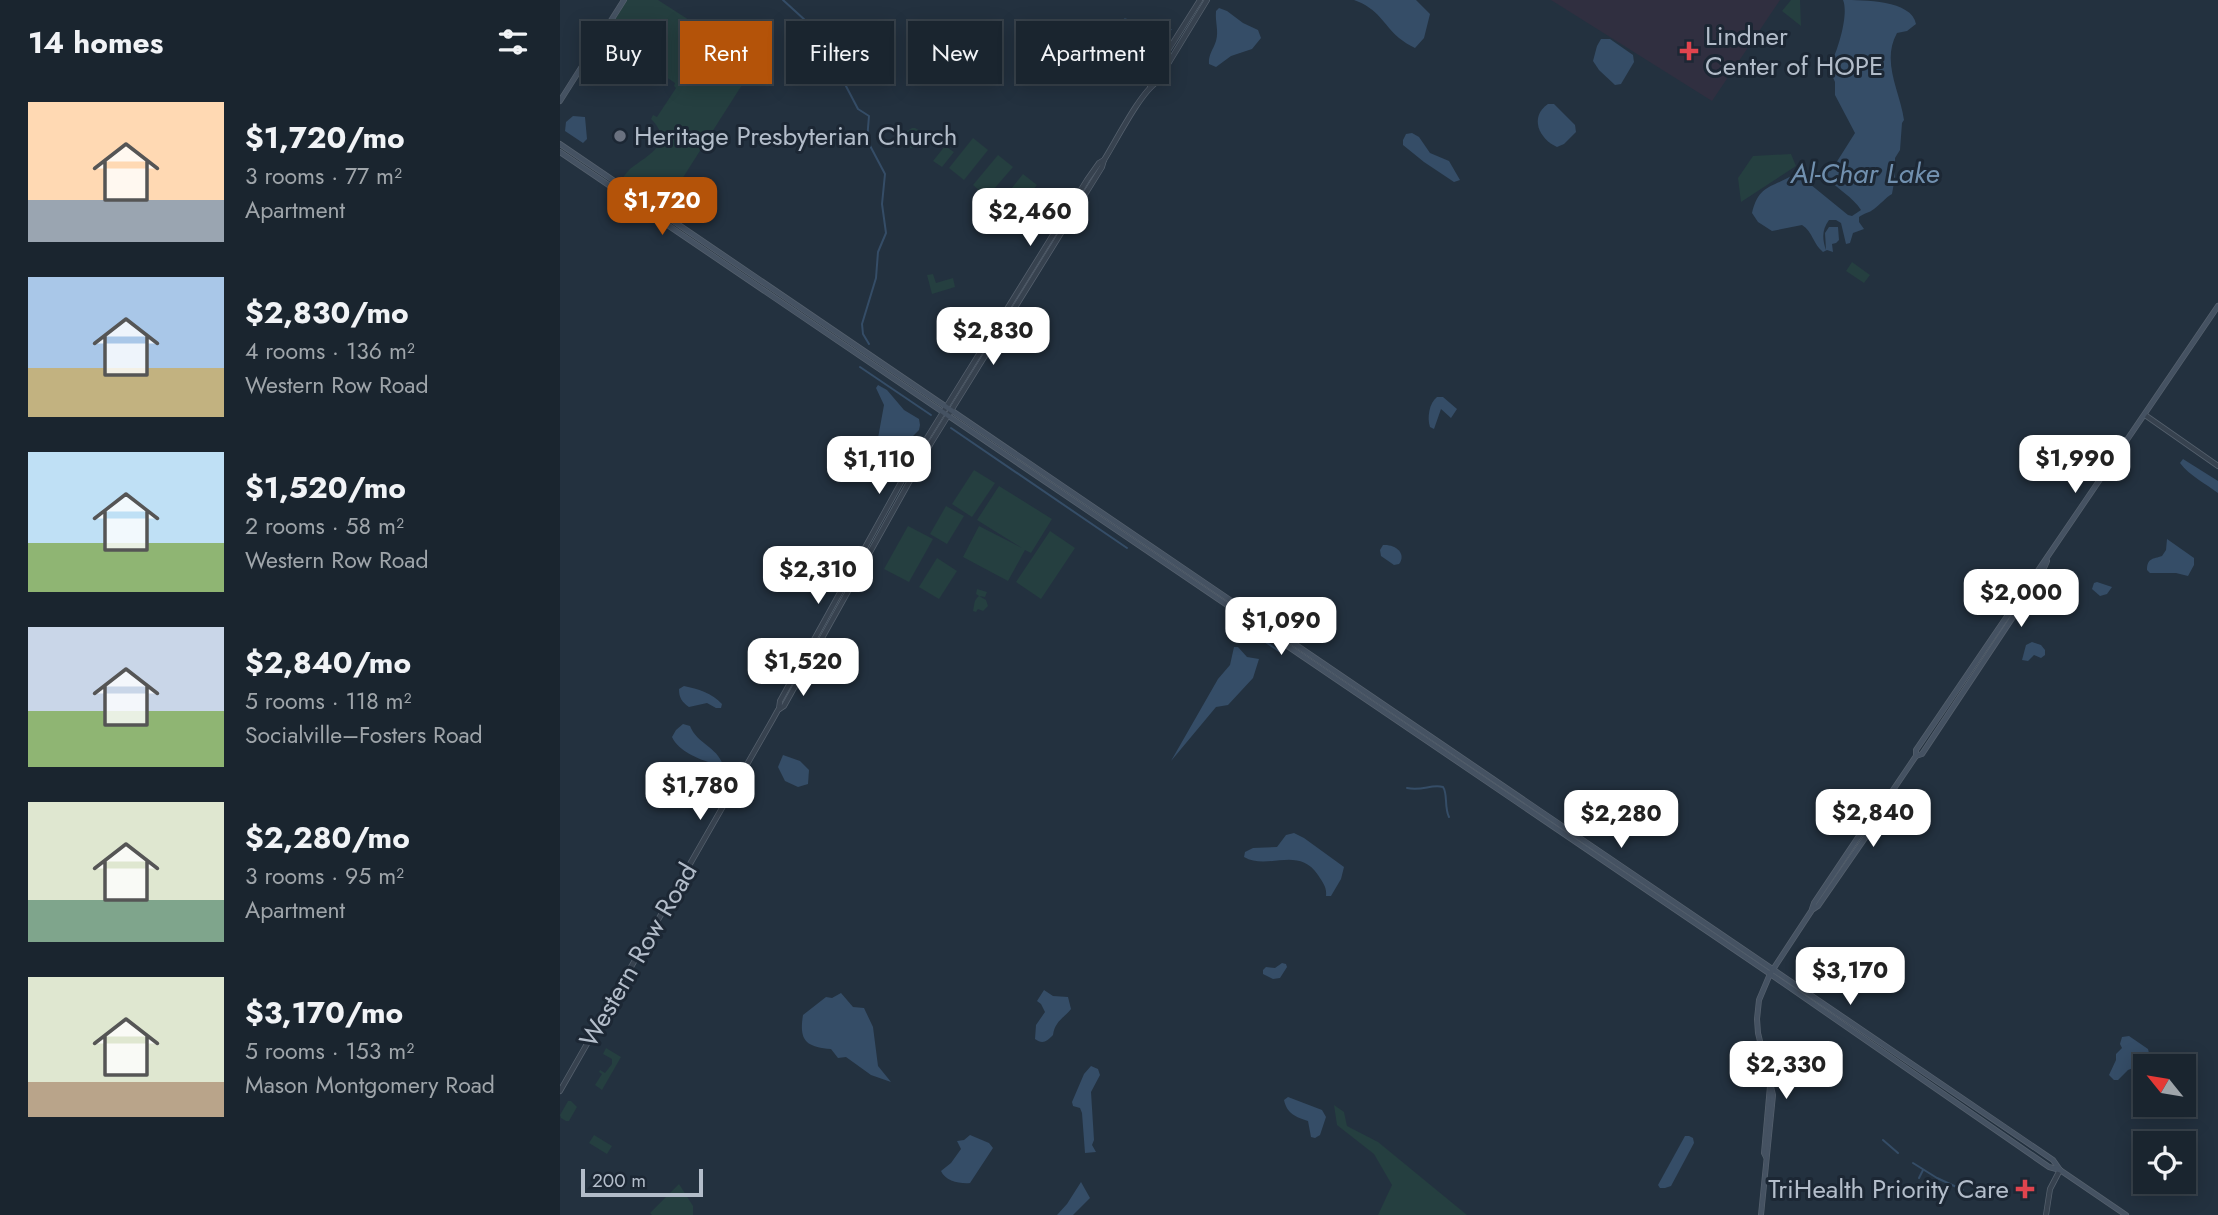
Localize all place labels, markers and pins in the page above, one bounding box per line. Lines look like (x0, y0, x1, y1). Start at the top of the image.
place label: Lindner Center of HOPE (1705, 17, 1883, 85)
marker: Lindner Center of HOPE (1679, 41, 1699, 61)
place label: Heritage Presbyterian Church (634, 117, 957, 155)
marker: Heritage Presbyterian Church (612, 128, 628, 144)
pin: $1,720 (605, 177, 719, 237)
pin: $2,460 (973, 188, 1087, 248)
pin: $2,830 (936, 308, 1050, 367)
pin: $1,990 (2018, 435, 2132, 495)
pin: $1,110 (822, 436, 936, 496)
pin: $2,310 (761, 546, 875, 606)
pin: $2,000 (1964, 570, 2078, 629)
pin: $1,090 (1224, 598, 1338, 657)
pin: $1,520 (746, 638, 860, 698)
pin: $1,780 (643, 762, 757, 822)
pin: $2,280 (1564, 790, 1678, 850)
pin: $2,840 (1816, 790, 1930, 849)
pin: $3,170 (1793, 948, 1907, 1007)
pin: $2,330 (1729, 1042, 1843, 1101)
place label: TriHealth Priority Care (1768, 1170, 2009, 1208)
marker: TriHealth Priority Care (2015, 1179, 2035, 1199)

